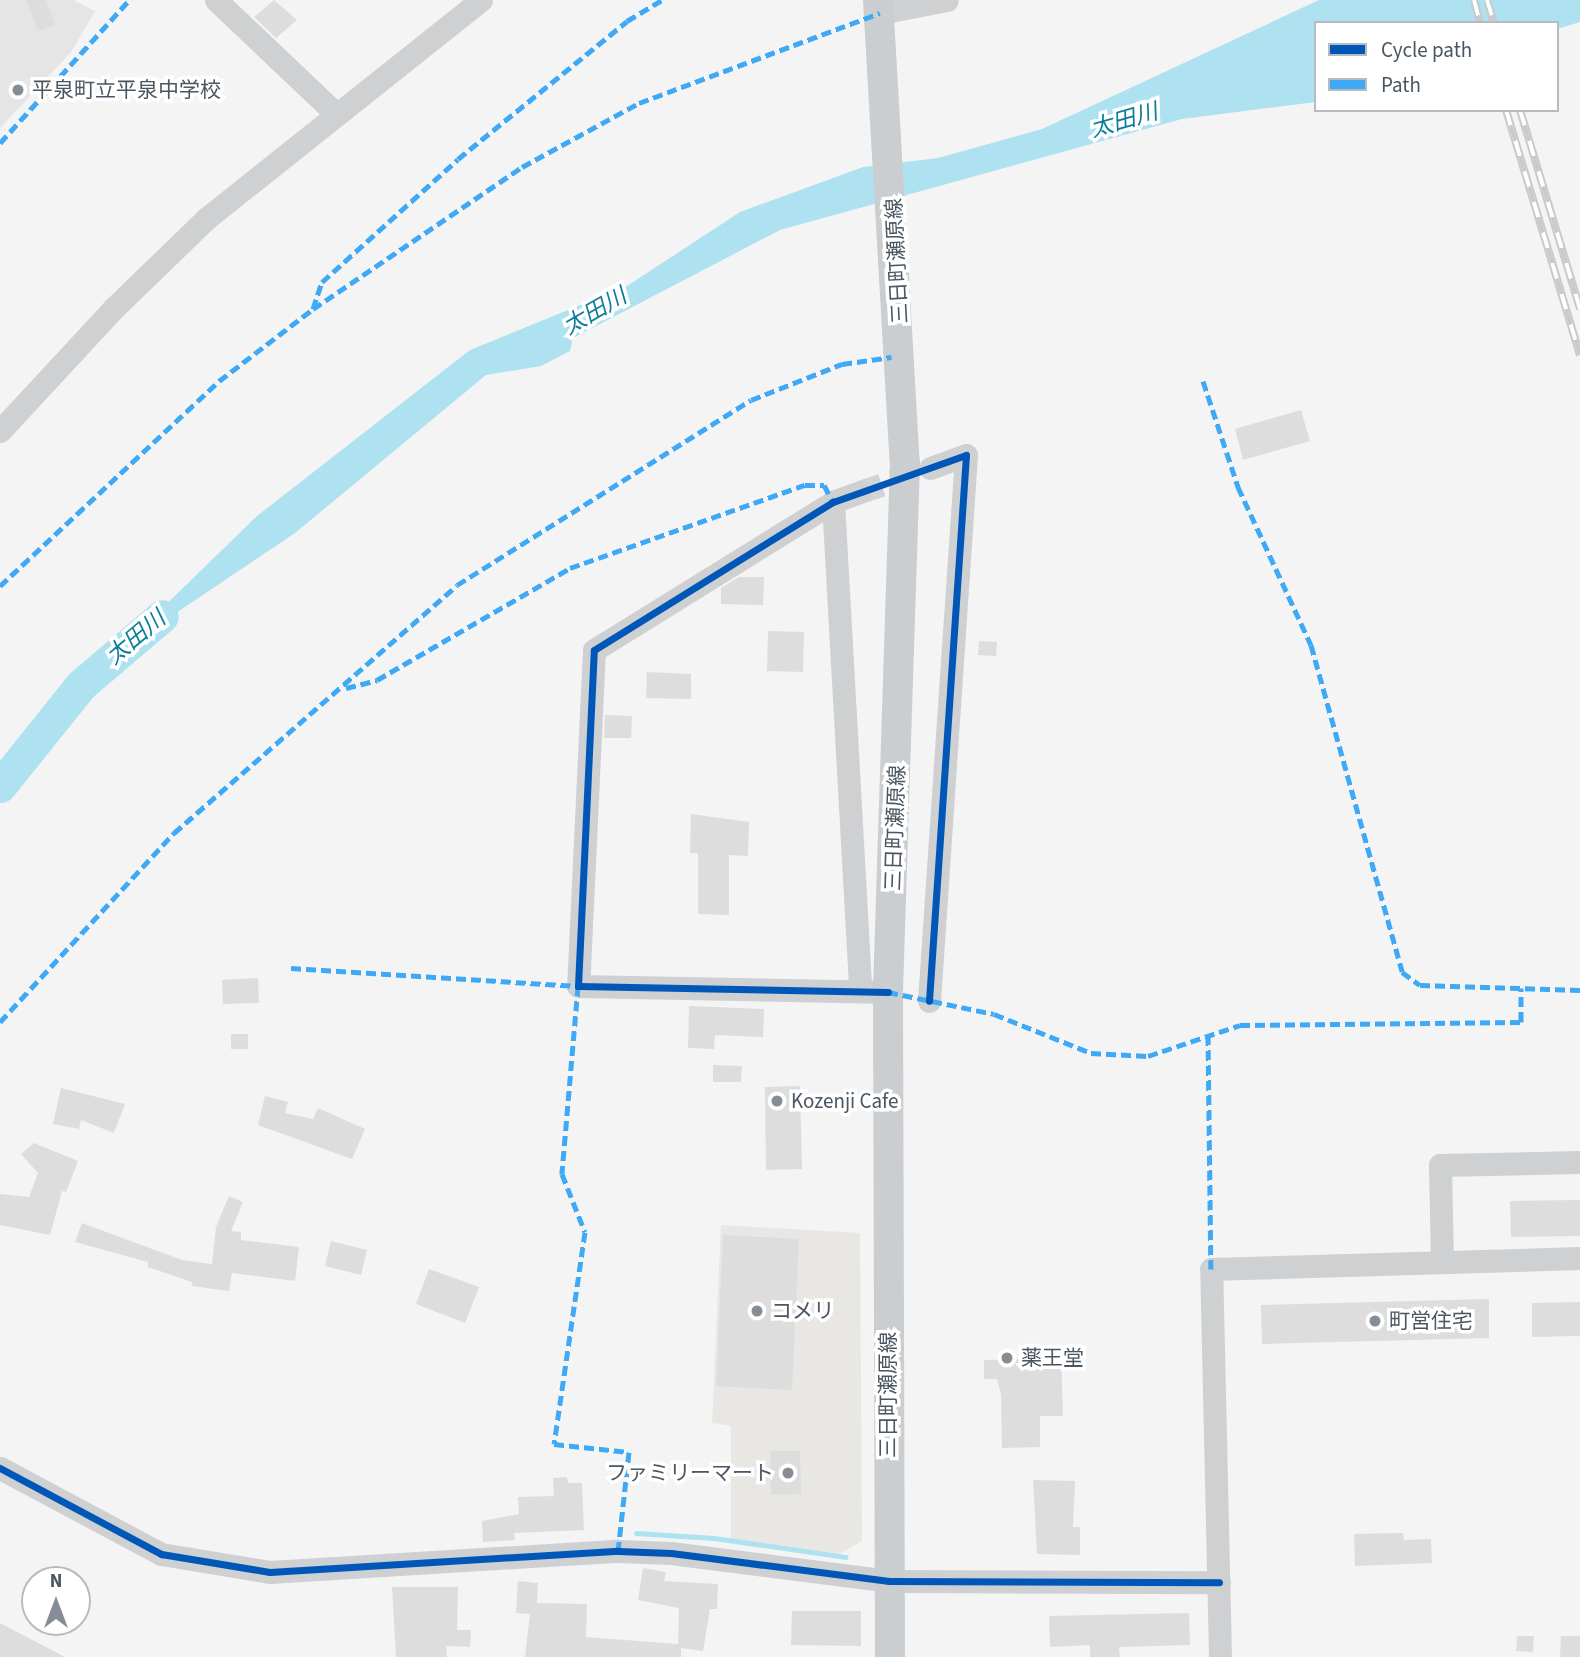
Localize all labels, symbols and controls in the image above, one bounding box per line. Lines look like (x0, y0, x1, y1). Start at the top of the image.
legend (1314, 21, 1559, 112)
text: Cycle path (1381, 35, 1472, 65)
text: Path (1381, 70, 1421, 100)
place label: 平泉町立平泉中学校 (32, 77, 221, 103)
marker: 平泉町立平泉中学校 (10, 82, 26, 98)
water label: 太田川 (1087, 98, 1161, 144)
street label: 三日町瀬原線 (881, 197, 913, 325)
water label: 太田川 (558, 283, 632, 341)
water label: 太田川 (101, 605, 171, 671)
street label: 三日町瀬原線 (880, 765, 910, 891)
place label: Kozenji Cafe (791, 1088, 898, 1114)
marker: Kozenji Cafe (769, 1093, 785, 1109)
place label: コメリ (771, 1298, 834, 1324)
marker: コメリ (749, 1303, 765, 1319)
place label: 町営住宅 (1389, 1308, 1473, 1334)
marker: 町営住宅 (1367, 1313, 1383, 1329)
street label: 三日町瀬原線 (875, 1332, 901, 1458)
place label: 薬王堂 (1021, 1345, 1084, 1371)
marker: 薬王堂 (999, 1350, 1015, 1366)
place label: ファミリーマート (606, 1460, 774, 1486)
marker: ファミリーマート (780, 1465, 796, 1481)
north arrow (21, 1566, 91, 1636)
text: N (50, 1568, 62, 1595)

